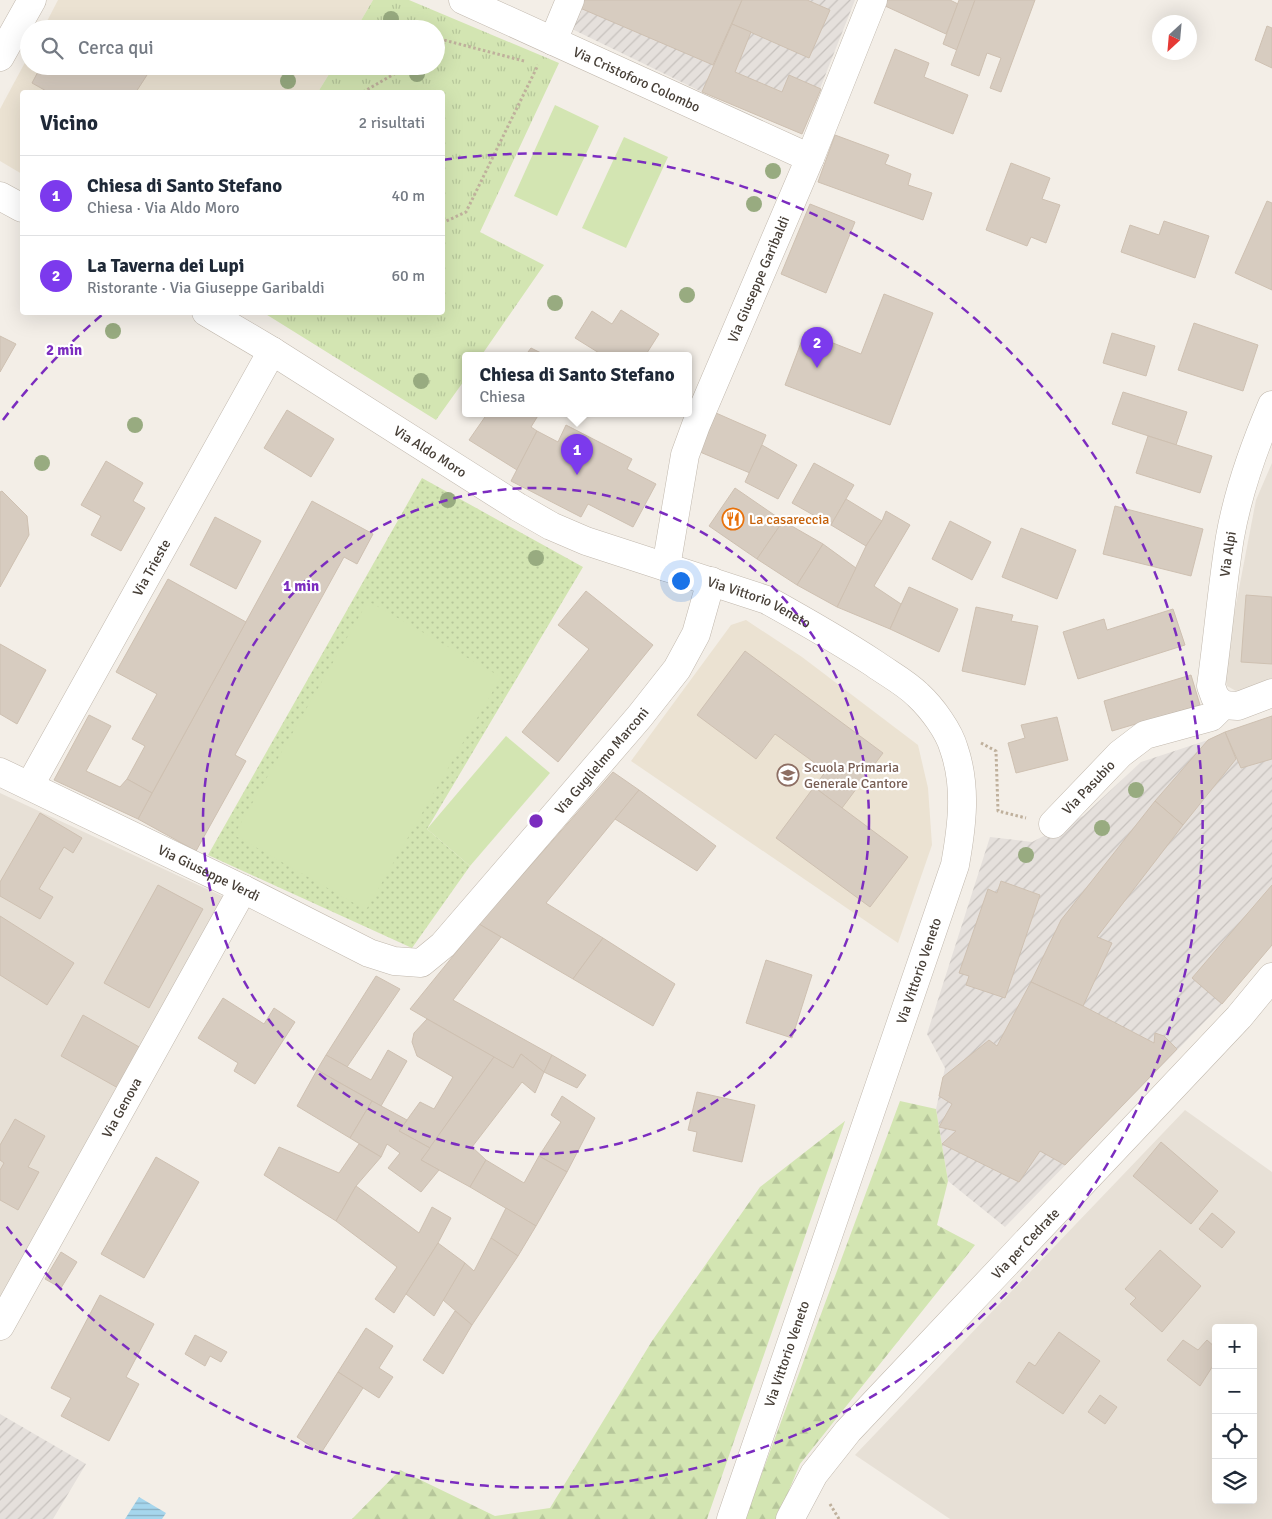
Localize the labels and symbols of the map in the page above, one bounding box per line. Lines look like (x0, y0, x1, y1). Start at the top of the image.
north arrow (1152, 15, 1197, 60)
street label: Via Cristoforo Colombo (571, 43, 703, 115)
street label: Via Giuseppe Garibaldi (724, 214, 793, 345)
pin: 2 (801, 327, 833, 368)
text: 2 min (46, 341, 82, 359)
street label: Via Aldo Moro (391, 422, 470, 481)
pin: 1 (561, 434, 593, 475)
restaurant icon: La casareccia (721, 507, 745, 531)
place label: La casareccia (749, 511, 829, 528)
street label: Via Alpi (1216, 530, 1239, 578)
street label: Via Trieste (129, 536, 174, 599)
your location (668, 568, 694, 594)
street label: Via Vittorio Veneto (705, 573, 814, 632)
text: 1 min (283, 577, 319, 595)
street label: Via Guglielmo Marconi (551, 704, 652, 817)
street label: Via Pasubio (1058, 756, 1118, 818)
place label: Scuola Primaria Generale Cantore (804, 759, 908, 792)
school or university icon: Scuola Primaria Generale Cantore (776, 763, 800, 787)
centre of rings (527, 812, 545, 830)
street label: Via Giuseppe Verdi (155, 841, 263, 905)
street label: Via Vittorio Veneto (893, 916, 945, 1026)
street label: Via Genova (98, 1074, 145, 1141)
street label: Via per Cedrate (988, 1204, 1063, 1282)
street label: Via Vittorio Veneto (761, 1299, 813, 1409)

